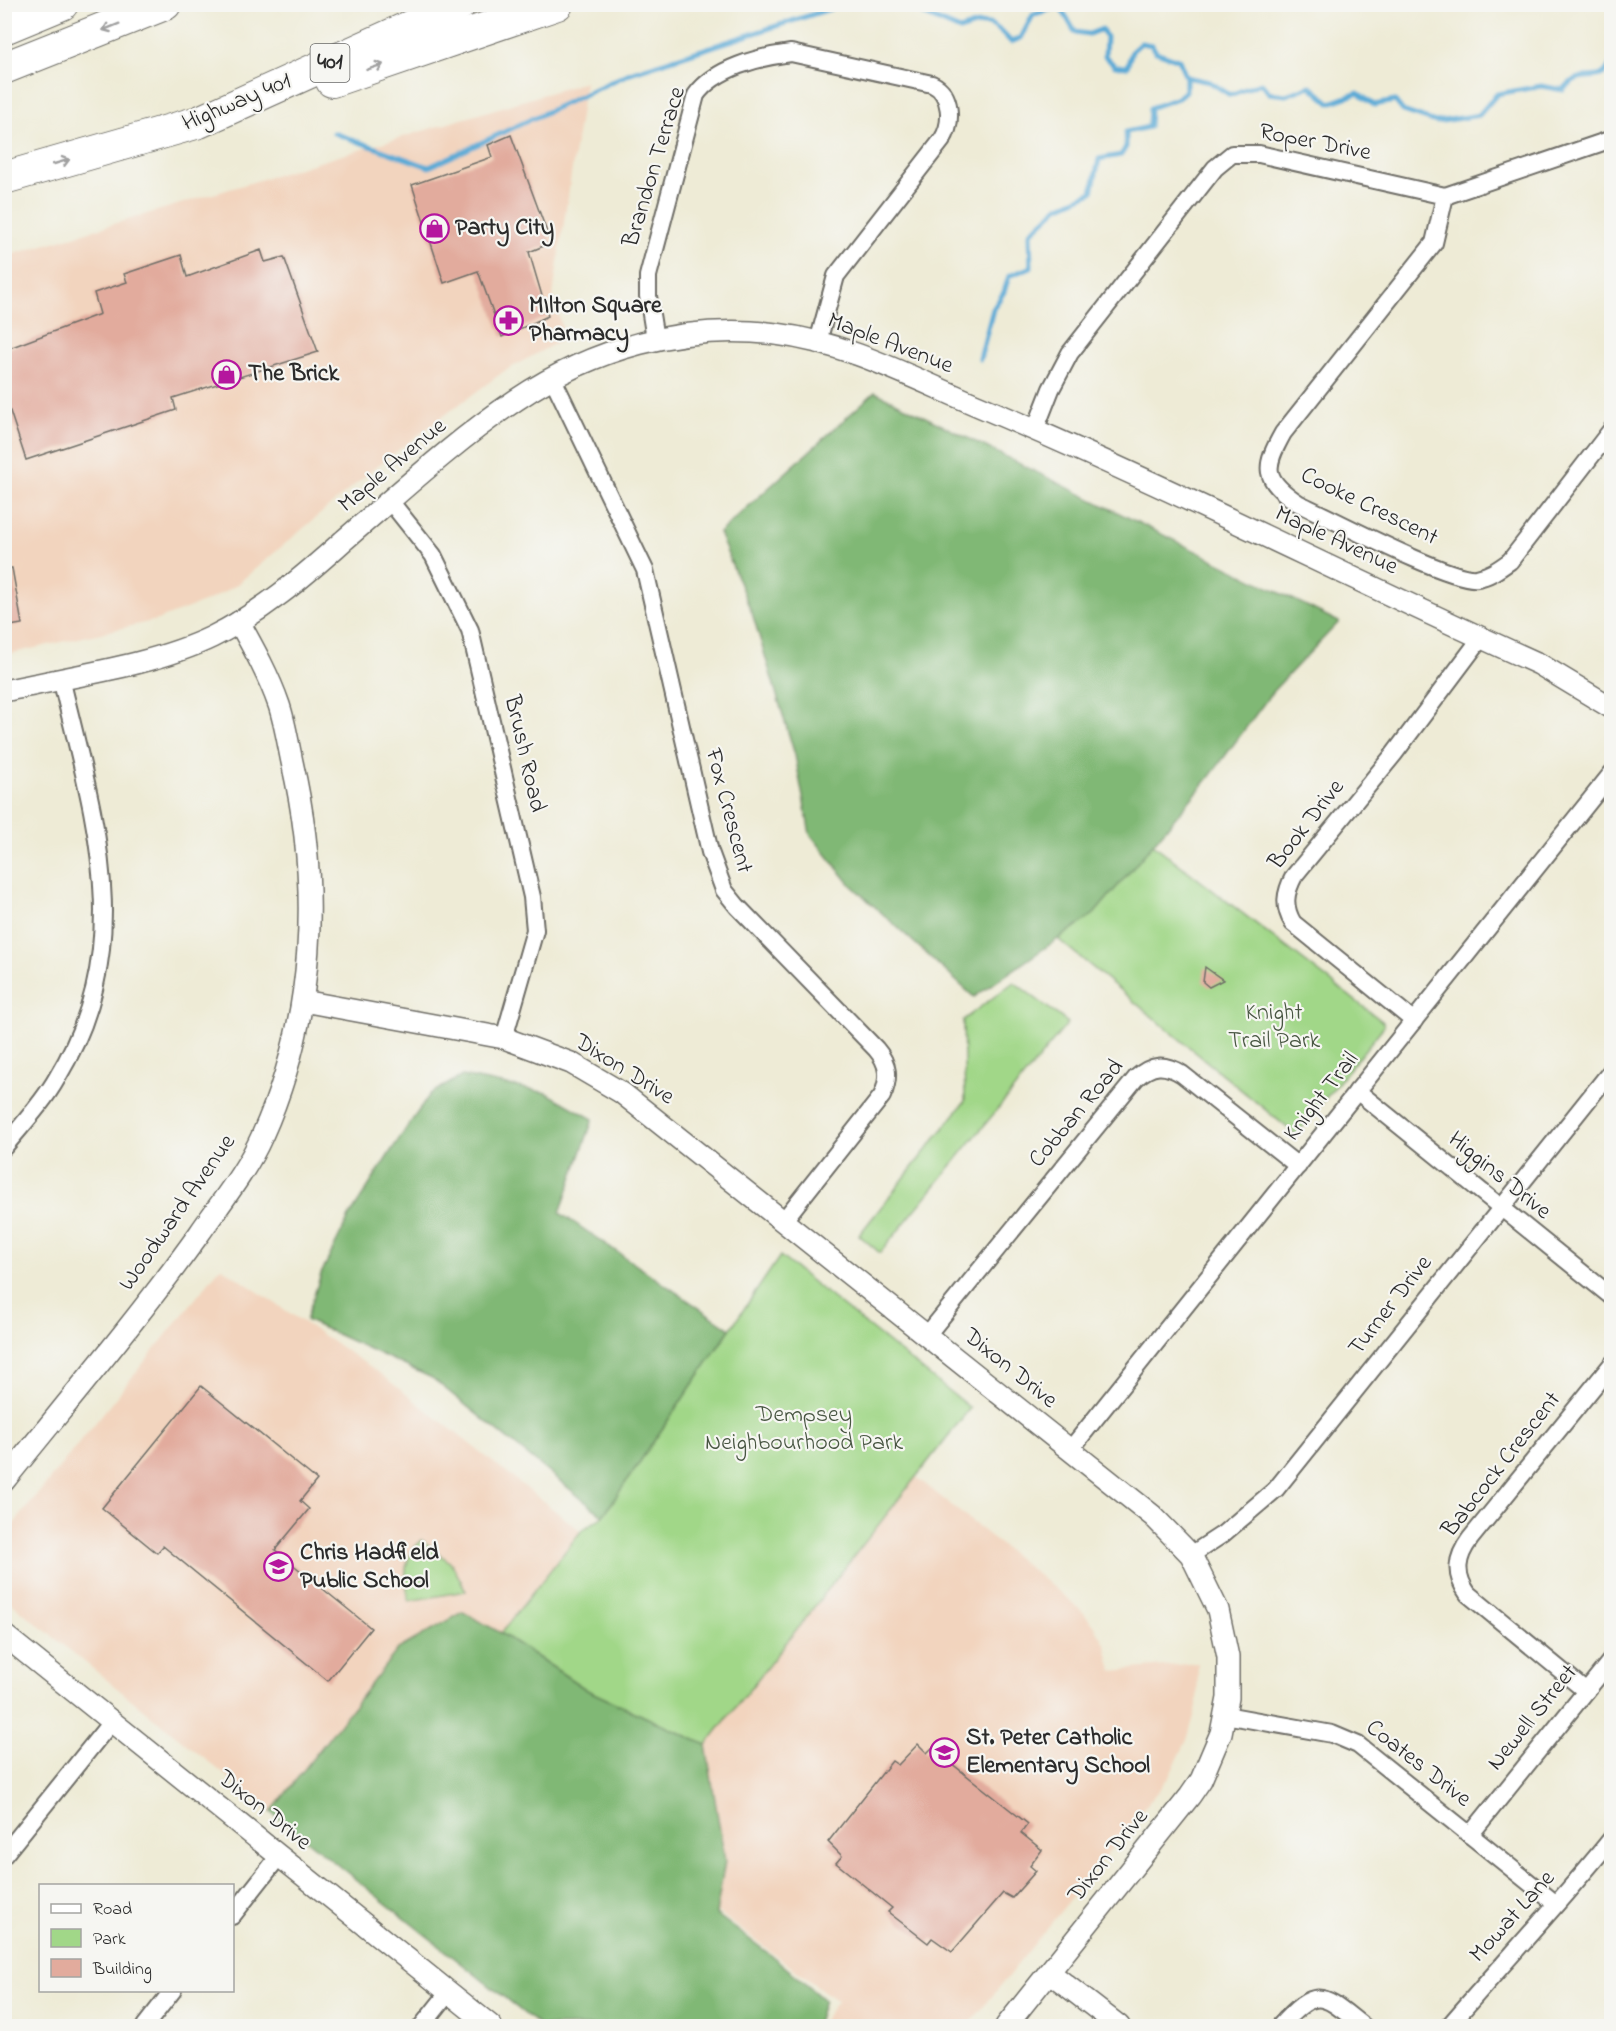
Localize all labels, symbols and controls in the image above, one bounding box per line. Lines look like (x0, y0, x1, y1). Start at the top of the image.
one-way arrow (102, 22, 120, 33)
road number: 401 (310, 44, 350, 82)
one-way arrow (366, 61, 384, 72)
street label: Highway 401 (177, 64, 298, 143)
street label: Brandon Terrace (614, 82, 696, 252)
street label: Roper Drive (1256, 115, 1374, 171)
one-way arrow (51, 156, 70, 167)
place label: Party City (455, 211, 554, 247)
shop icon: Party City (418, 212, 450, 244)
place label: MIlton Square Pharmacy (529, 289, 663, 353)
pharmacy icon: MIlton Square Pharmacy (492, 304, 524, 336)
street label: Maple Avenue (822, 304, 958, 384)
place label: The Brick (248, 357, 339, 392)
shop icon: The Brick (211, 358, 243, 390)
street label: Maple Avenue (331, 410, 455, 522)
street label: Cooke Crescent (1294, 458, 1444, 556)
street label: Maple Avenue (1269, 497, 1404, 585)
street label: Brush Road (493, 691, 555, 816)
street label: Fox Crescent (694, 744, 761, 877)
street label: Book Drive (1260, 772, 1354, 879)
park label: Knight Trail Park (1228, 996, 1320, 1059)
street label: Dixon Drive (566, 1025, 681, 1115)
street label: Knight Trail (1276, 1045, 1368, 1149)
street label: Cobban Road (1021, 1052, 1133, 1176)
street label: Higgins Drive (1440, 1123, 1559, 1229)
street label: Woodward Avenue (111, 1127, 245, 1299)
street label: Turner Drive (1340, 1248, 1442, 1364)
street label: Dixon Drive (955, 1319, 1065, 1418)
street label: Babcock Crescent (1433, 1384, 1570, 1546)
park label: Dempsey Neighbourhood Park (705, 1398, 903, 1461)
place label: Chris Hadfield Public School (300, 1536, 439, 1599)
school or university icon: Chris Hadfield Public School (263, 1551, 295, 1583)
street label: Newell Street (1479, 1657, 1587, 1779)
street label: Coates Drive (1358, 1711, 1479, 1817)
place label: St. Peter Catholic Elementary School (966, 1721, 1150, 1785)
school or university icon: St. Peter Catholic Elementary School (929, 1736, 961, 1768)
street label: Dixon Drive (209, 1761, 319, 1860)
street label: Dixon Drive (1059, 1801, 1158, 1911)
street label: Mowat Lane (1462, 1863, 1564, 1971)
legend (39, 1884, 234, 1992)
text: Road (93, 1897, 132, 1923)
text: Park (93, 1927, 126, 1953)
text: Building (92, 1957, 152, 1984)

